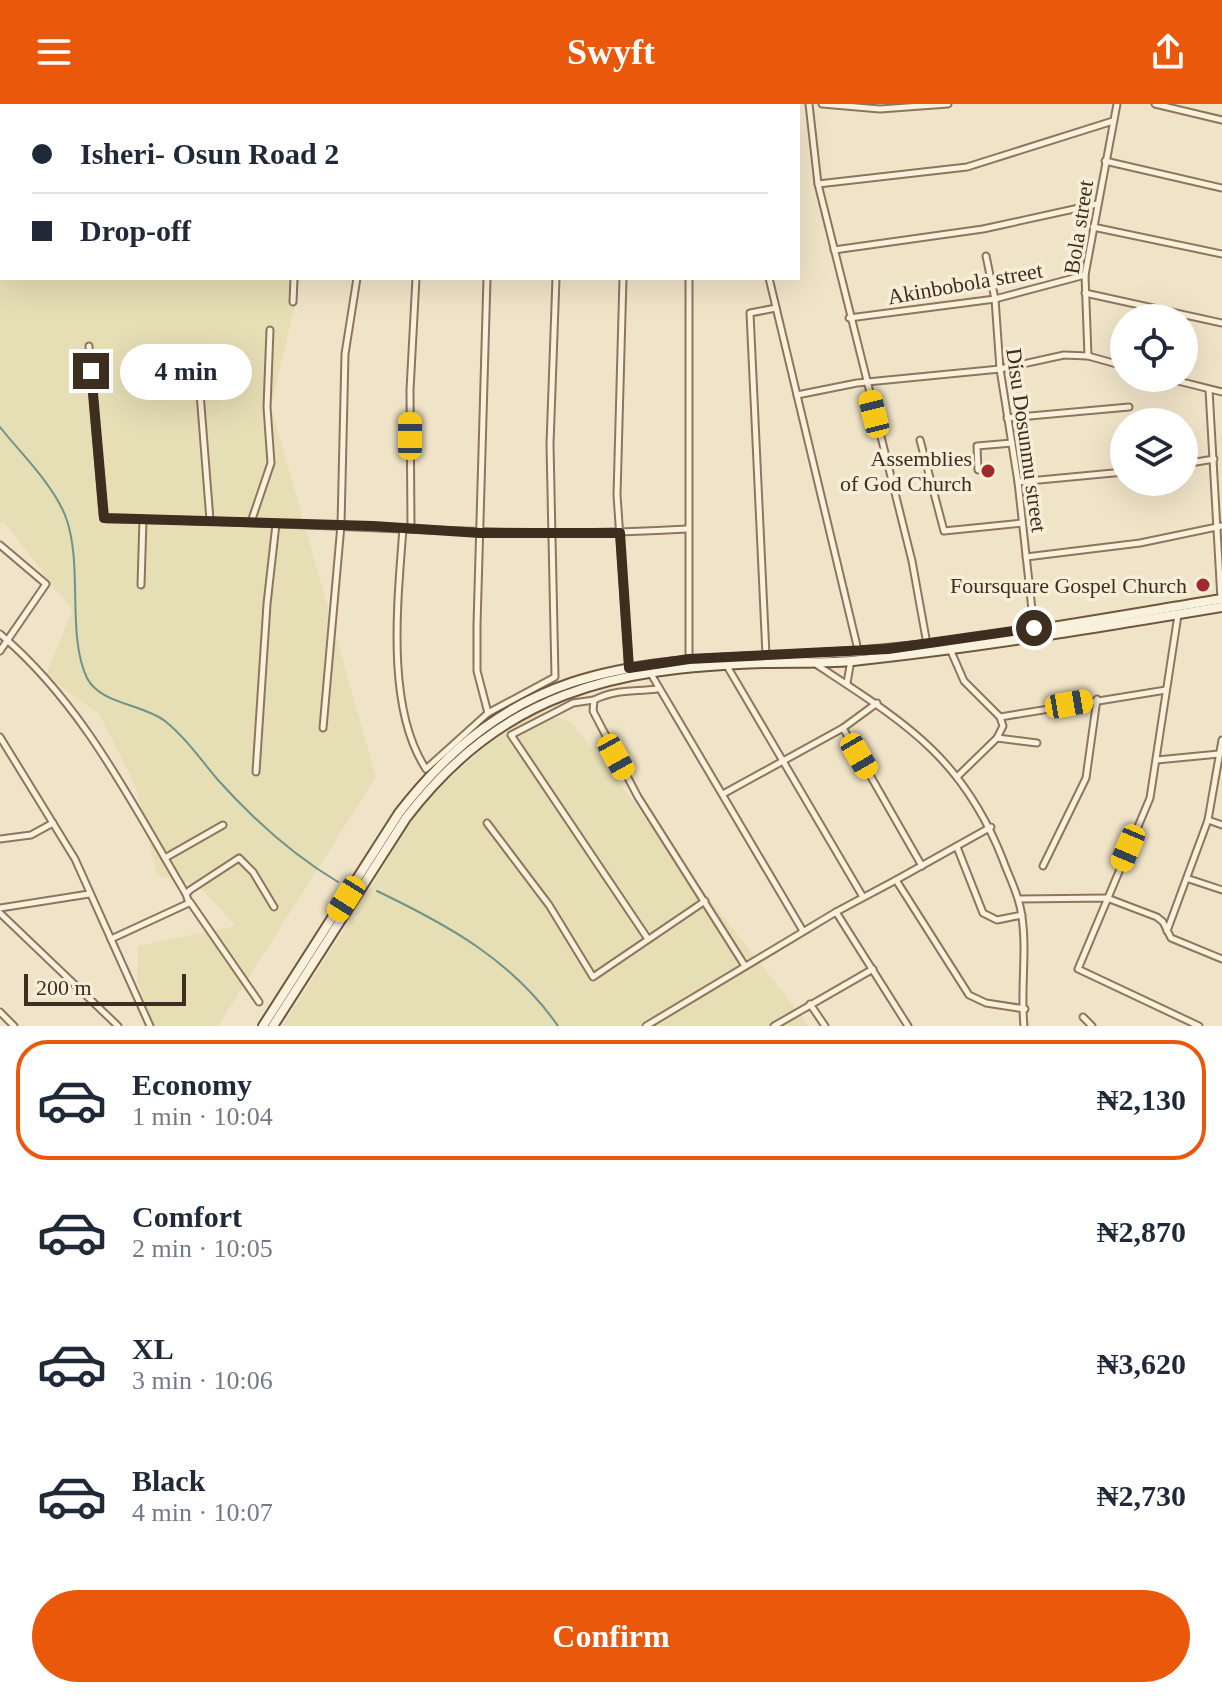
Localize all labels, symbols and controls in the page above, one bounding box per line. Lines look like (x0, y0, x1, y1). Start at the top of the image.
icon: menu (32, 30, 76, 74)
icon: share (1146, 30, 1190, 74)
text: Swyft (567, 32, 655, 72)
text: Isheri- Osun Road 2 (80, 137, 339, 170)
street label: Bola street (1059, 178, 1098, 276)
text: Drop-off (80, 214, 191, 247)
street label: Akinbobola street (886, 258, 1045, 309)
map controls (1110, 304, 1198, 496)
button: locate (1110, 304, 1198, 392)
callout: 4 min (119, 343, 251, 399)
street label: Disu Dosunmu street (1001, 346, 1052, 534)
route end (73, 353, 109, 389)
text: 4 min (155, 357, 217, 386)
car (857, 388, 891, 440)
button: layers (1110, 408, 1198, 496)
car (398, 412, 422, 460)
place label: Assemblies of God Church (840, 446, 972, 496)
marker: Assemblies of God Church (979, 462, 997, 480)
place label: Foursquare Gospel Church (950, 573, 1187, 598)
marker: Foursquare Gospel Church (1194, 576, 1212, 594)
route start (1016, 610, 1052, 646)
car (1043, 688, 1095, 720)
car (837, 729, 881, 783)
car (594, 730, 638, 784)
car (1108, 821, 1148, 875)
car (323, 872, 369, 926)
scale bar (24, 970, 186, 1006)
text: 200 m (36, 975, 92, 1000)
icon: car (36, 1064, 108, 1136)
text: Economy (132, 1068, 252, 1101)
text: ₦2,130 (1097, 1083, 1186, 1116)
text: 1 min · 10:04 (132, 1102, 273, 1131)
icon: car (36, 1196, 108, 1268)
text: Comfort (132, 1200, 242, 1233)
text: ₦2,870 (1097, 1215, 1186, 1248)
text: 2 min · 10:05 (132, 1234, 273, 1263)
icon: car (36, 1328, 108, 1400)
text: XL (132, 1332, 174, 1365)
text: ₦3,620 (1097, 1347, 1186, 1380)
text: 3 min · 10:06 (132, 1366, 273, 1395)
icon: car (36, 1460, 108, 1532)
text: Black (132, 1464, 205, 1497)
text: ₦2,730 (1097, 1479, 1186, 1512)
text: 4 min · 10:07 (132, 1498, 273, 1527)
button: Confirm (32, 1590, 1190, 1682)

